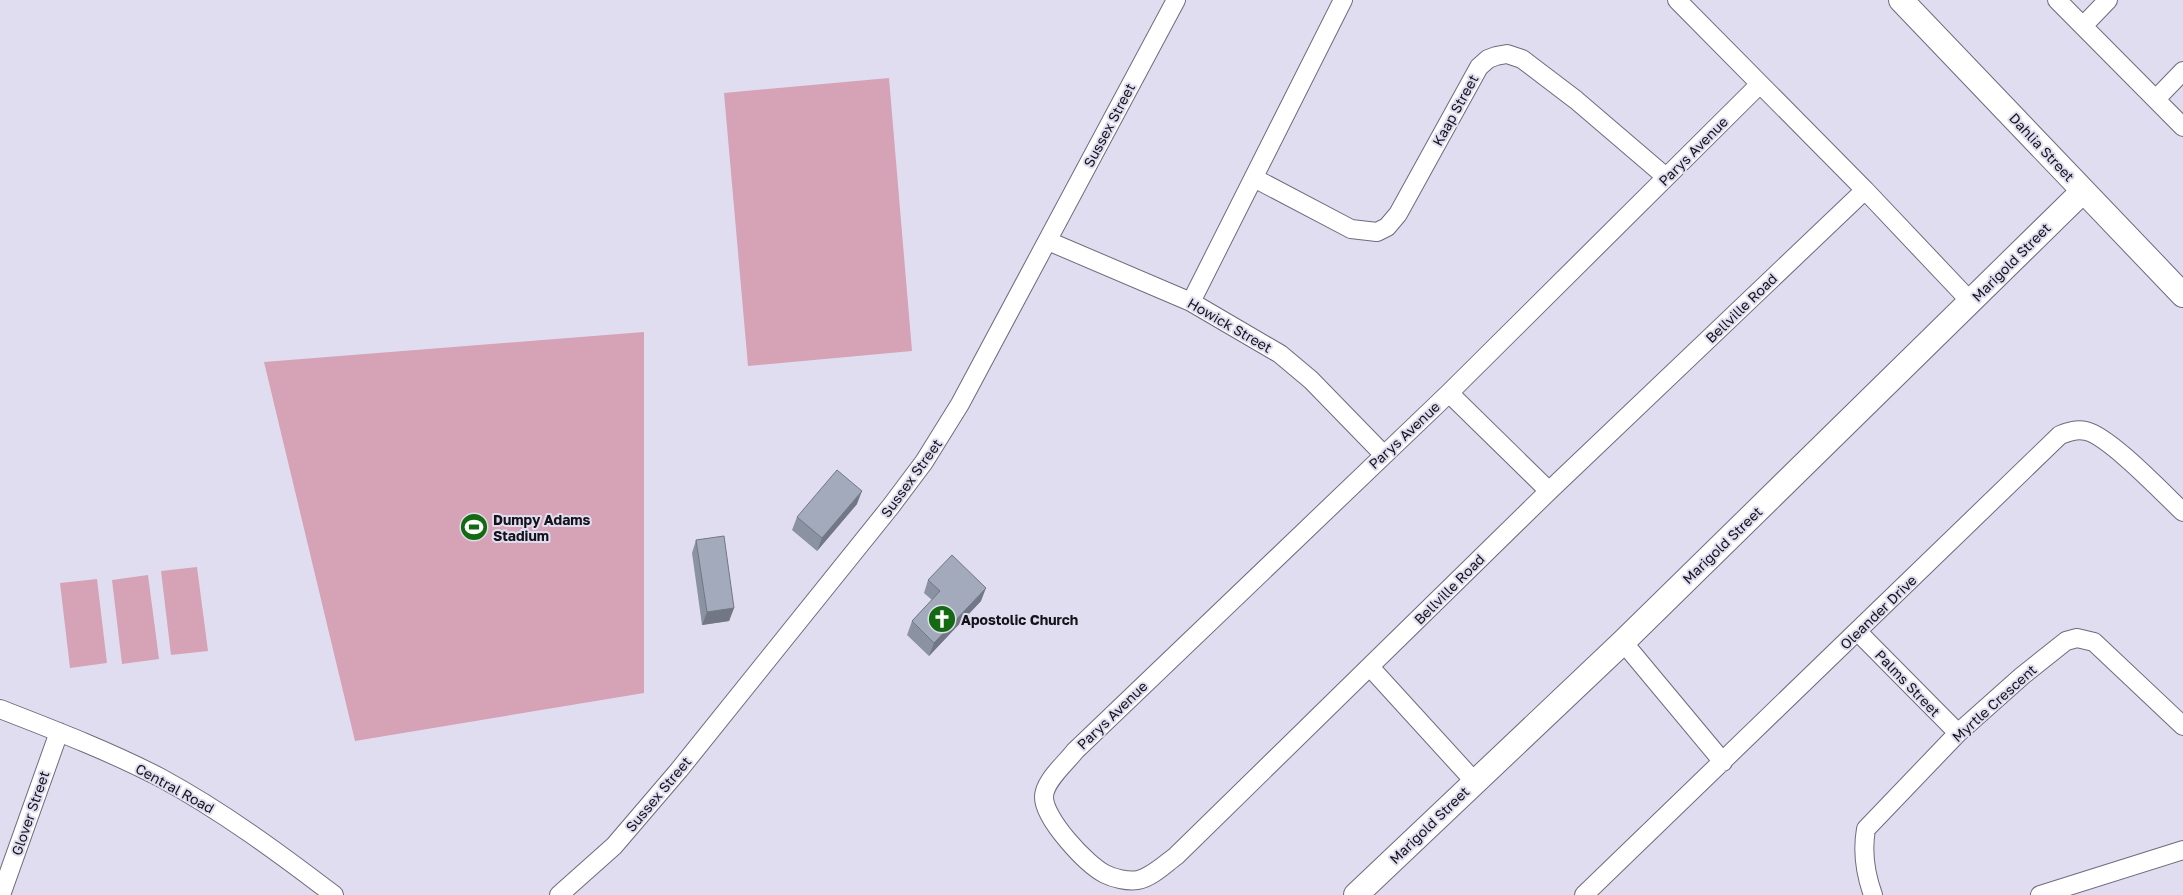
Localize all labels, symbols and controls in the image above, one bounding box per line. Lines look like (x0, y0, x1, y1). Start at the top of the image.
street label: Kaap Street (1428, 71, 1482, 149)
street label: Sussex Street (1080, 80, 1138, 170)
street label: Dahlia Street (2006, 109, 2078, 185)
street label: Parys Avenue (1655, 113, 1731, 189)
street label: Marigold Street (1968, 219, 2054, 305)
street label: Bellville Road (1702, 270, 1780, 346)
street label: Howick Street (1185, 294, 1275, 356)
street label: Parys Avenue (1365, 398, 1443, 472)
street label: Sussex Street (877, 435, 945, 521)
street label: Marigold Street (1679, 503, 1765, 587)
place label: Dumpy Adams Stadium (493, 511, 591, 544)
sports icon: Dumpy Adams Stadium (459, 512, 489, 542)
street label: Bellville Road (1410, 550, 1488, 628)
street label: Oleander Drive (1836, 571, 1920, 653)
church icon: Apostolic Church (927, 604, 957, 634)
place label: Apostolic Church (961, 611, 1078, 628)
street label: Palms Street (1872, 646, 1944, 720)
street label: Myrtle Crescent (1948, 661, 2040, 745)
street label: Parys Avenue (1073, 677, 1151, 753)
street label: Sussex Street (622, 753, 694, 835)
street label: Central Road (133, 759, 217, 817)
street label: Glover Street (8, 768, 52, 858)
street label: Marigold Street (1386, 783, 1472, 867)

